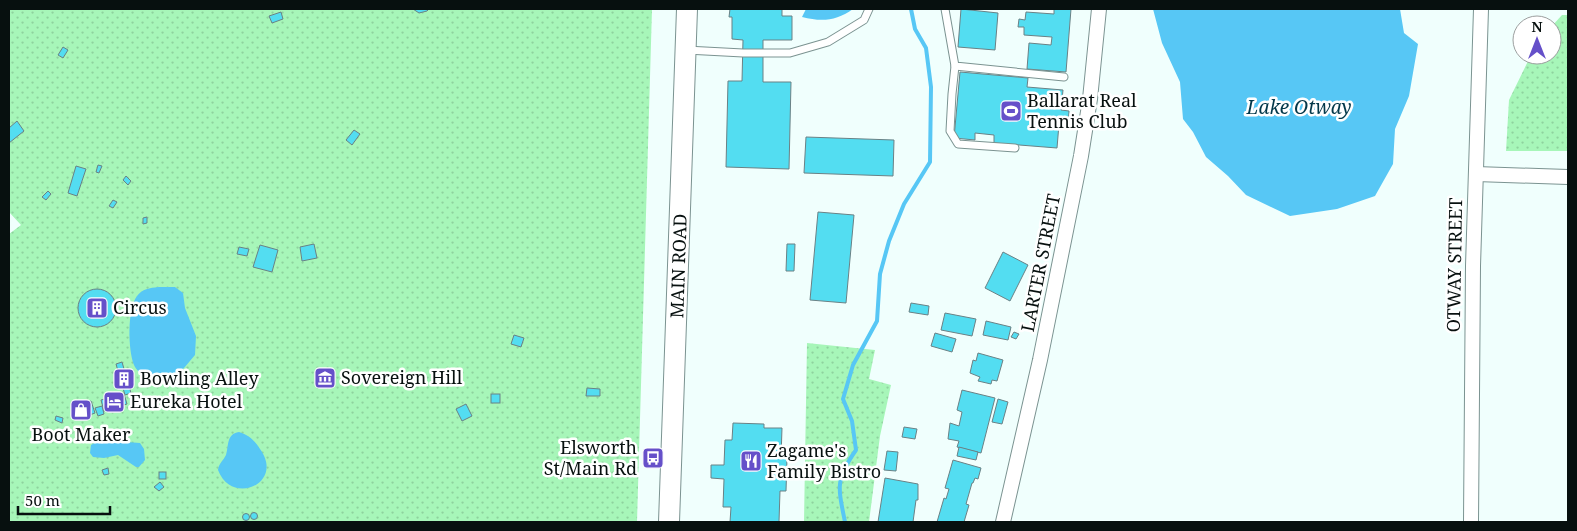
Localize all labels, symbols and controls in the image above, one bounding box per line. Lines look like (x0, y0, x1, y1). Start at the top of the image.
north arrow (1512, 15, 1562, 65)
text: N (1531, 17, 1543, 36)
place label: Ballarat Real Tennis Club (1027, 88, 1137, 133)
water label: Lake Otway (1246, 94, 1351, 120)
sports icon: Ballarat Real Tennis Club (999, 99, 1023, 123)
street label: LARTER STREET (1015, 192, 1065, 334)
street label: OTWAY STREET (1441, 197, 1467, 333)
street label: MAIN ROAD (664, 213, 692, 319)
place label: Circus (113, 295, 167, 319)
building icon: Circus (85, 296, 109, 320)
place label: Sovereign Hill (341, 365, 463, 389)
place label: Bowling Alley (140, 366, 259, 390)
museum icon: Sovereign Hill (313, 366, 337, 390)
building icon: Bowling Alley (112, 367, 136, 391)
place label: Eureka Hotel (130, 389, 243, 413)
hotel icon: Eureka Hotel (102, 390, 126, 414)
shop icon: Boot Maker (69, 398, 93, 422)
place label: Boot Maker (32, 422, 131, 446)
place label: Elsworth St/Main Rd (544, 435, 637, 480)
place label: Zagame's Family Bistro (767, 438, 881, 483)
bus stop icon: Elsworth St/Main Rd (641, 446, 665, 470)
restaurant icon: Zagame's Family Bistro (739, 449, 763, 473)
scale bar (18, 484, 110, 516)
text: 50 m (25, 490, 60, 510)

